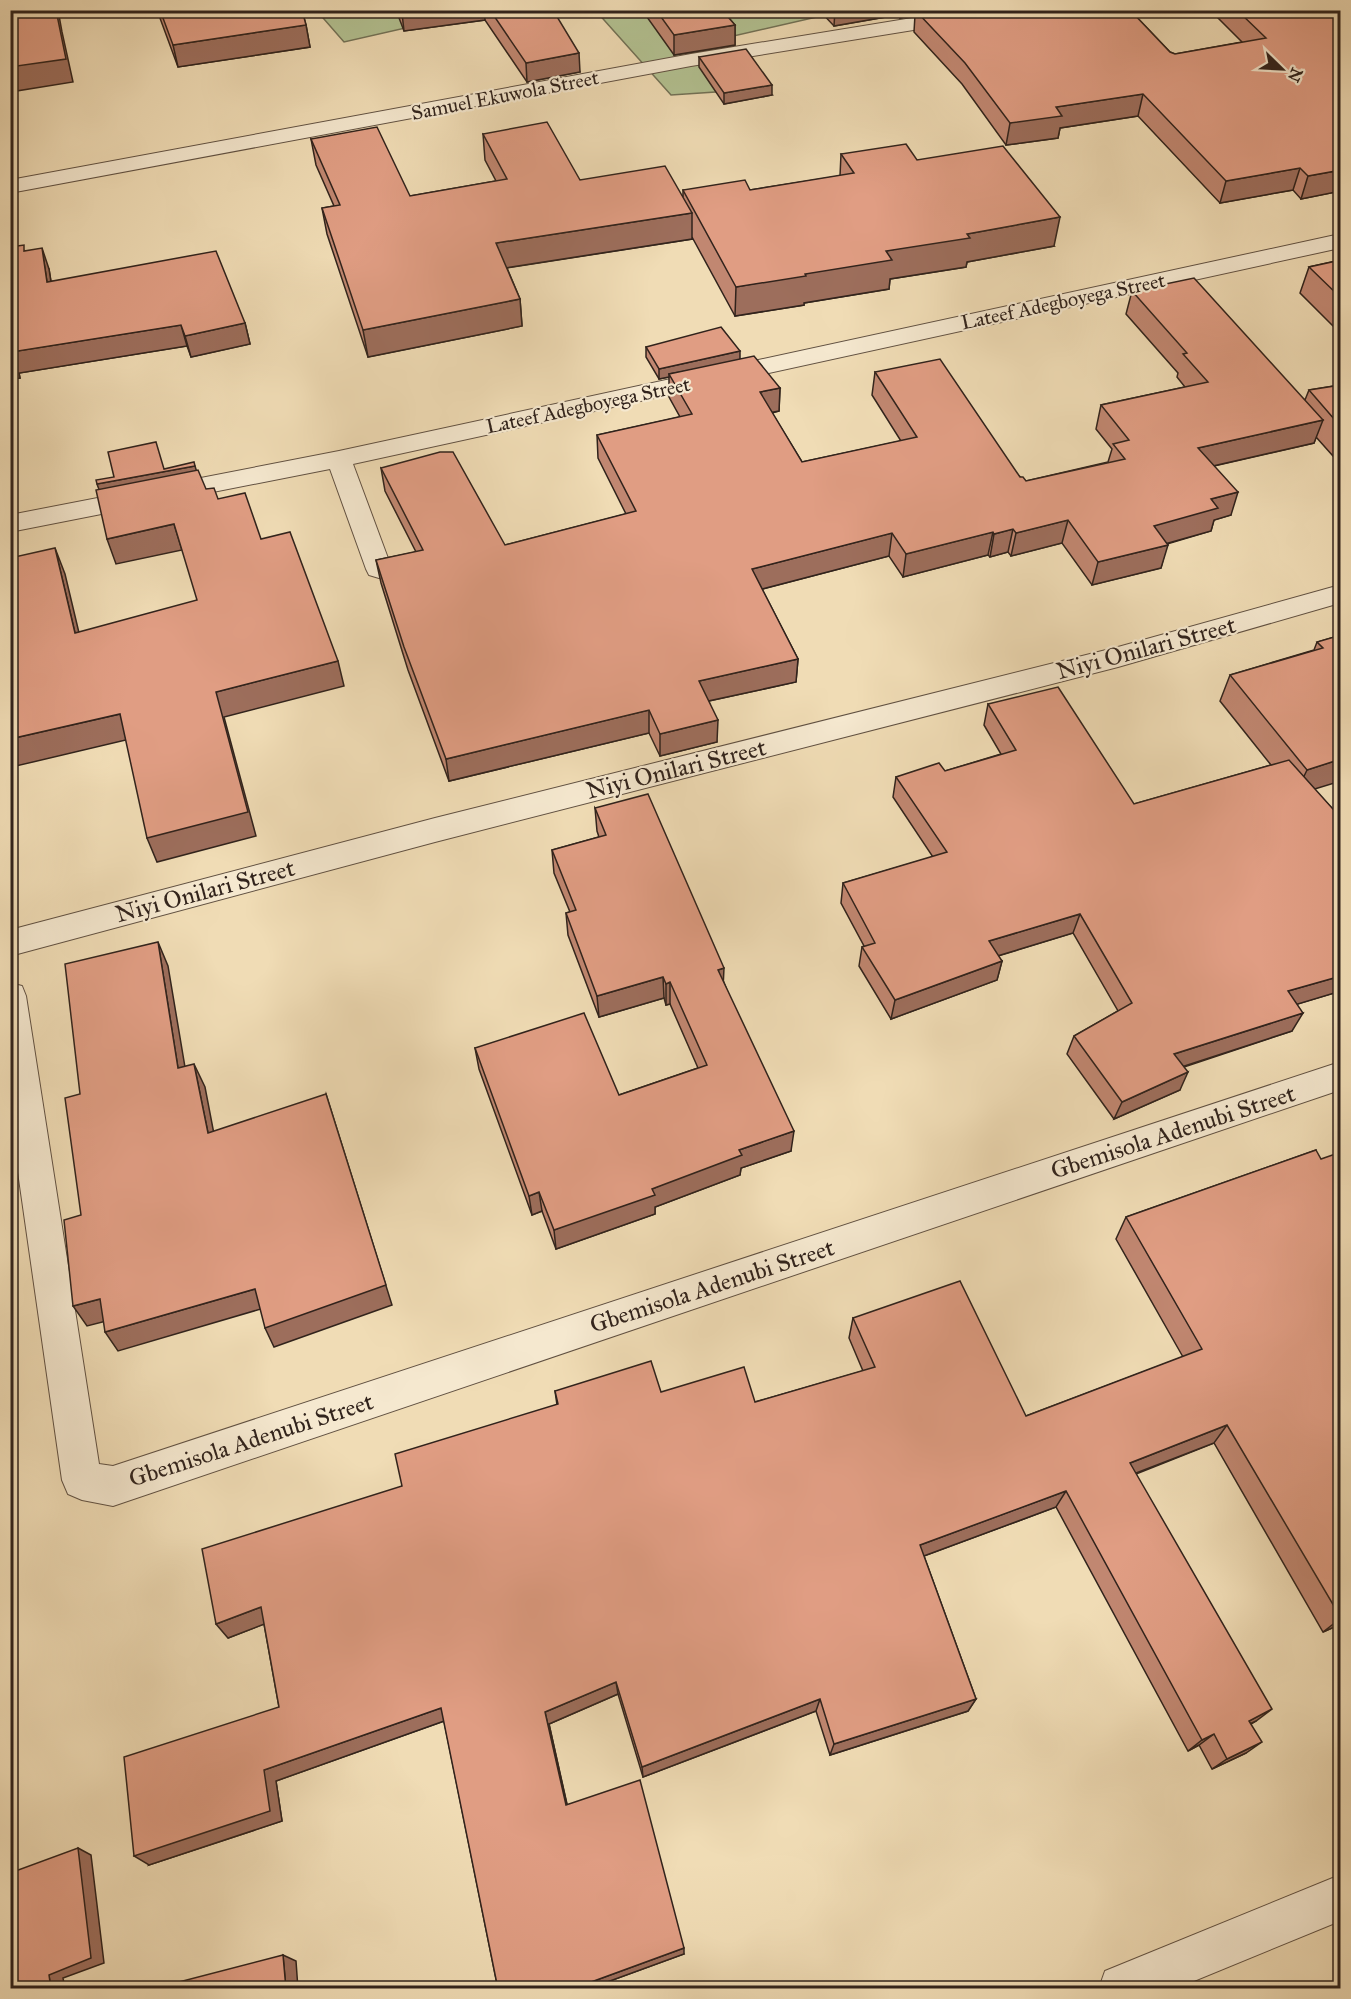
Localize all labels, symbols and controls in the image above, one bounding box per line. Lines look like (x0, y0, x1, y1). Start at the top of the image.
north arrow (1252, 39, 1312, 99)
street label: Samuel Ekuwola Street (409, 65, 601, 125)
text: N (1284, 65, 1307, 85)
street label: Lateef Adegboyega Street (959, 268, 1167, 335)
street label: Lateef Adegboyega Street (484, 372, 692, 439)
street label: Niyi Onilari Street (1053, 610, 1239, 686)
street label: Niyi Onilari Street (583, 732, 770, 806)
street label: Niyi Onilari Street (112, 853, 298, 929)
street label: Gbemisola Adenubi Street (1047, 1078, 1300, 1186)
street label: Gbemisola Adenubi Street (586, 1232, 839, 1340)
street label: Gbemisola Adenubi Street (125, 1386, 378, 1494)

